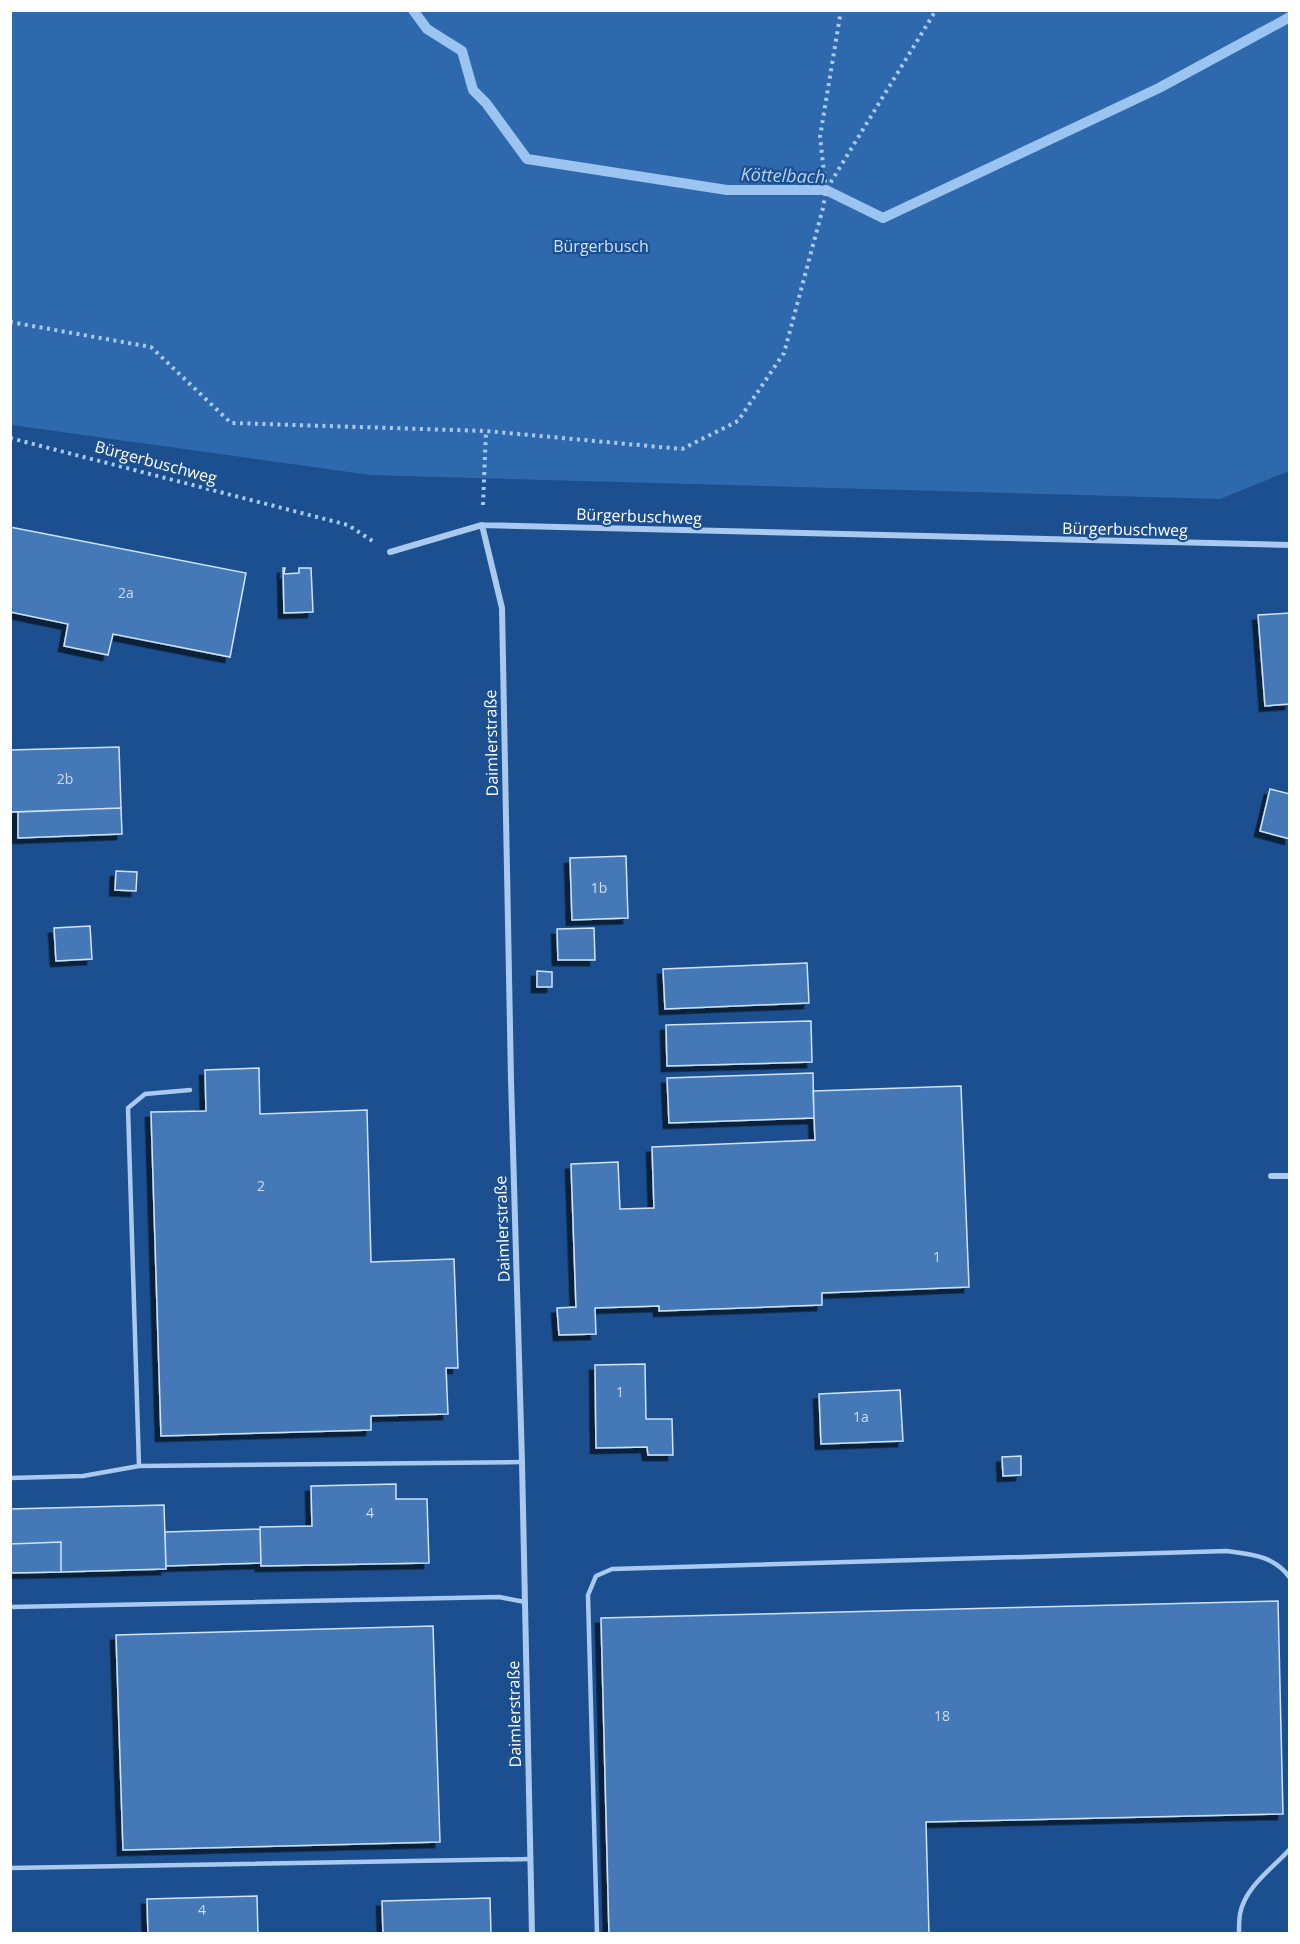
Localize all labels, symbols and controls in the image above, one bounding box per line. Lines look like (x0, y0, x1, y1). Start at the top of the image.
water label: Köttelbach (740, 162, 826, 188)
park label: Bürgerbusch (553, 235, 649, 257)
street label: Bürgerbuschweg (92, 435, 220, 489)
street label: Bürgerbuschweg (576, 503, 702, 529)
street label: Bürgerbuschweg (1062, 517, 1188, 541)
house number: 2a (118, 583, 134, 602)
street label: Daimlerstraße (479, 689, 503, 796)
house number: 2b (57, 769, 73, 788)
house number: 1b (591, 878, 607, 897)
street label: Daimlerstraße (489, 1175, 515, 1283)
house number: 2 (257, 1176, 265, 1195)
house number: 1 (933, 1247, 941, 1266)
house number: 1 (616, 1382, 624, 1401)
house number: 1a (853, 1407, 869, 1426)
house number: 4 (366, 1503, 374, 1522)
street label: Daimlerstraße (502, 1660, 526, 1767)
house number: 18 (934, 1706, 950, 1725)
house number: 4 (198, 1900, 206, 1919)

